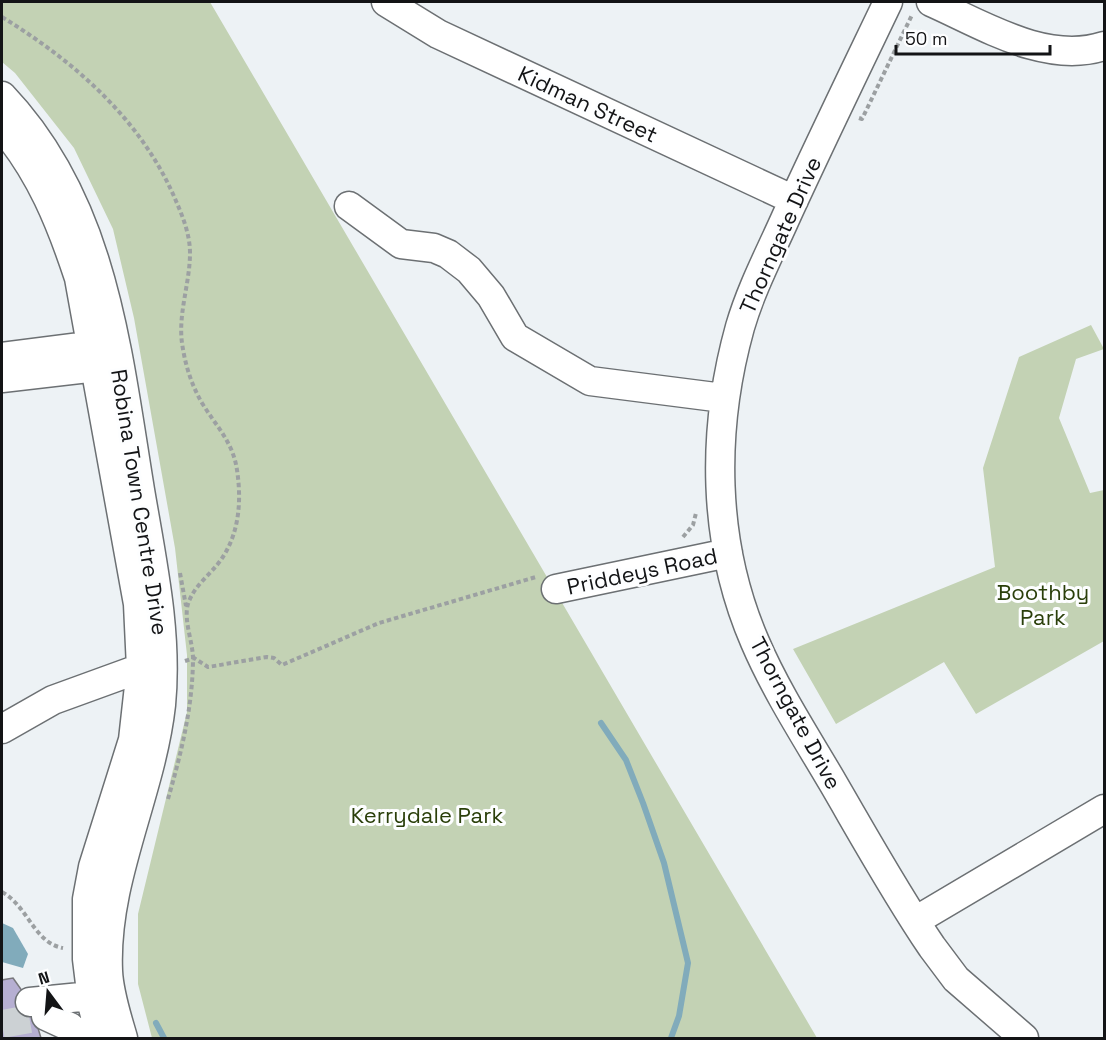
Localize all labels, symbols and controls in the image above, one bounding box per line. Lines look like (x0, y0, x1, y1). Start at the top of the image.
scale bar (896, 18, 1050, 56)
text: 50 m (905, 27, 947, 50)
street label: Kidman Street (514, 59, 662, 149)
street label: Thorngate Drive (733, 152, 827, 318)
street label: Robina Town Centre Drive (105, 367, 175, 637)
street label: Priddeys Road (564, 541, 720, 601)
park label: Boothby Park (997, 578, 1089, 631)
street label: Thorngate Drive (744, 632, 848, 794)
park label: Kerrydale Park (351, 801, 504, 829)
north arrow (18, 962, 78, 1022)
text: N (36, 966, 52, 990)

